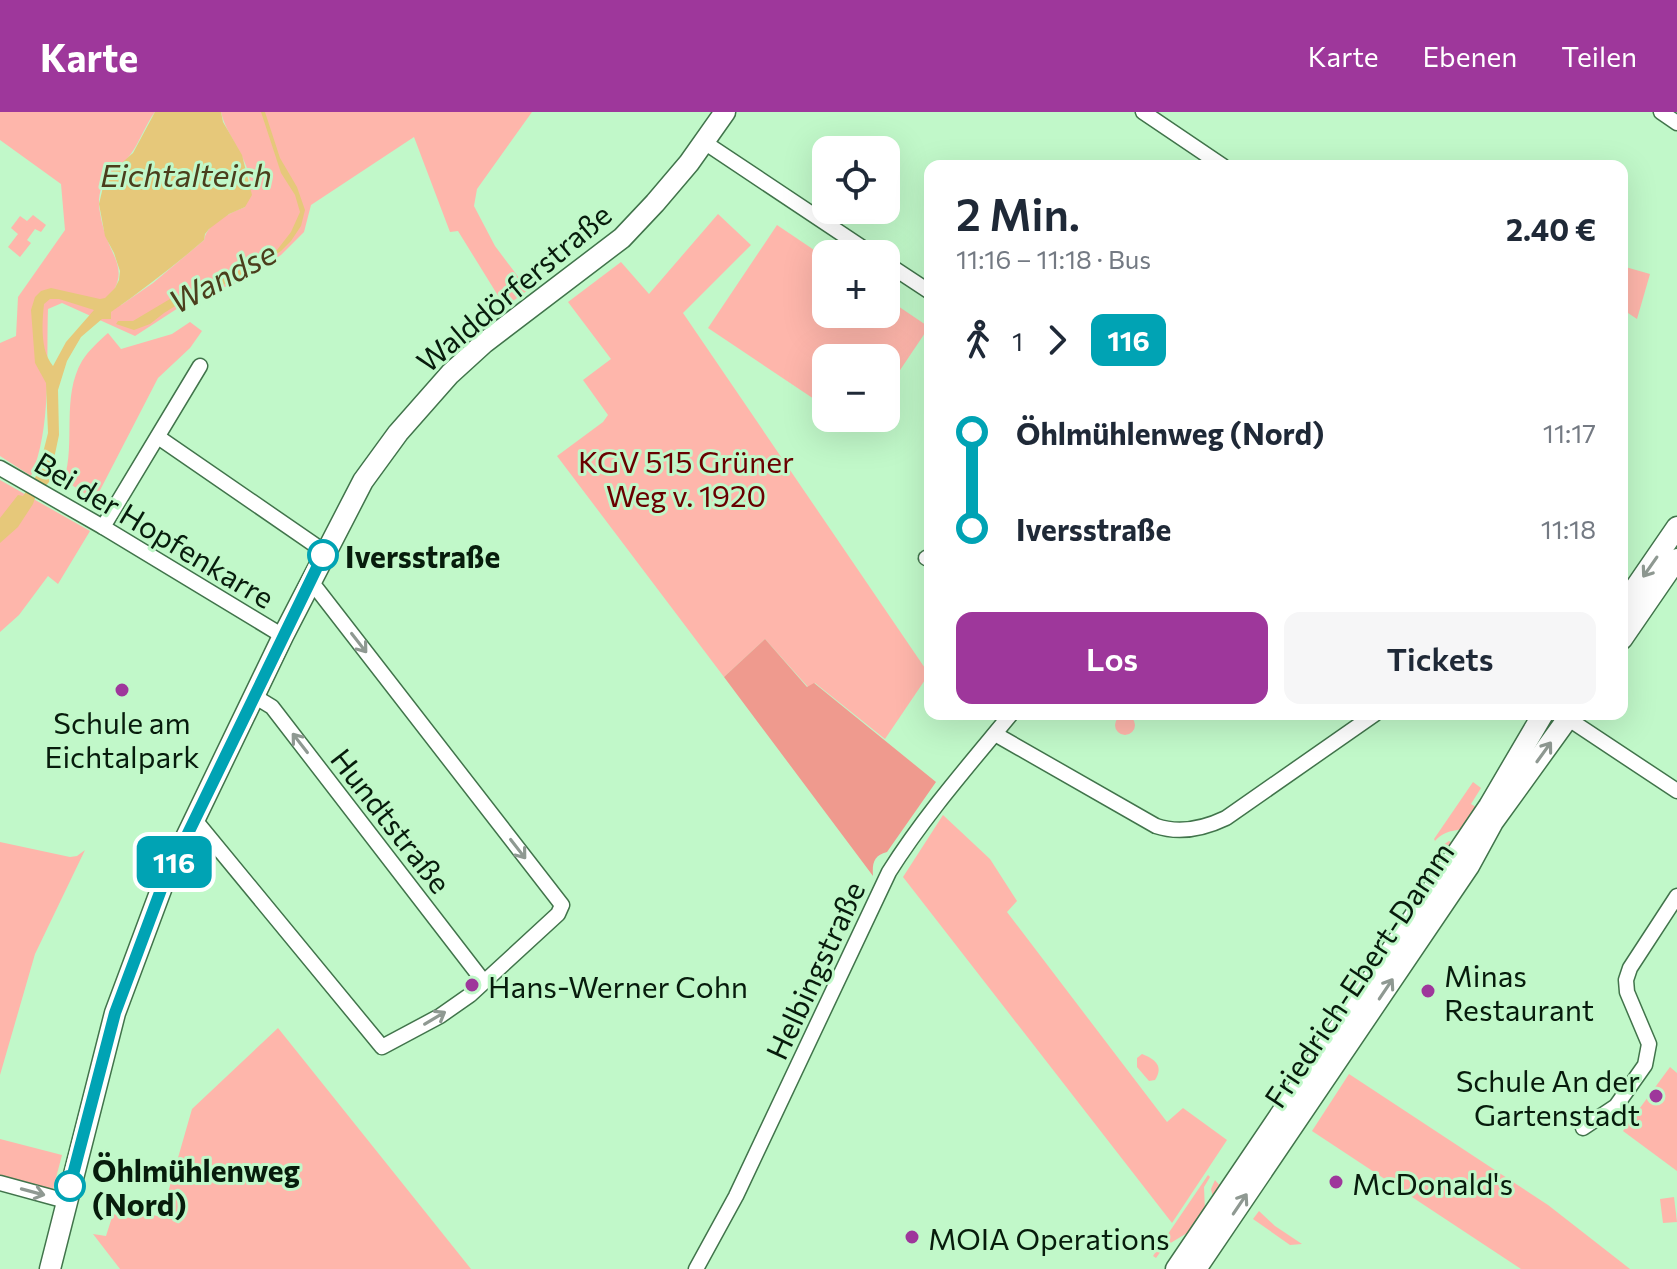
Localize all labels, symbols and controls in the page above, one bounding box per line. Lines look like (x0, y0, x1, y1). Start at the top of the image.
text: Karte (40, 33, 138, 80)
text: Karte (1308, 39, 1379, 73)
text: Ebenen (1423, 39, 1517, 73)
text: Teilen (1561, 39, 1637, 73)
map controls (812, 136, 900, 432)
button: locate (812, 136, 900, 224)
water label: Eichtalteich (100, 154, 272, 194)
text: 2 Min. (956, 186, 1080, 240)
street label: Walddörferstraße (408, 195, 618, 379)
text: 2.40 € (1506, 210, 1596, 247)
water label: Wandse (161, 231, 283, 321)
button: + (812, 240, 900, 328)
text: 11:16 – 11:18 · Bus (956, 243, 1151, 274)
icon: walk (956, 318, 1000, 362)
icon: forward (1035, 318, 1079, 362)
text: 116 (1107, 323, 1150, 357)
text: 1 (1012, 325, 1023, 356)
button: − (812, 344, 900, 432)
text: Öhlmühlenweg (Nord) (1016, 414, 1324, 451)
text: 11:17 (1543, 417, 1596, 448)
park label: KGV 515 Grüner Weg v. 1920 (578, 442, 794, 513)
street label: Bei der Hopfenkarre (29, 443, 281, 615)
text: Iversstraße (1016, 510, 1171, 547)
text: 11:18 (1541, 513, 1596, 544)
place label: Iversstraße (345, 537, 500, 574)
marker: Iversstraße (308, 540, 338, 570)
one-way arrow (1642, 556, 1658, 578)
button: Los (956, 612, 1268, 704)
button: Tickets (1284, 612, 1596, 704)
one-way arrow (351, 632, 368, 653)
marker: Schule am Eichtalpark (113, 681, 131, 699)
place label: Schule am Eichtalpark (45, 703, 199, 774)
one-way arrow (291, 733, 308, 754)
street label: Hundtstraße (324, 740, 460, 900)
one-way arrow (1535, 742, 1552, 763)
street label: Friedrich-Ebert-Damm (1255, 834, 1461, 1114)
line badge: 116 (128, 836, 220, 888)
one-way arrow (510, 838, 527, 859)
text: 116 (153, 845, 195, 879)
street label: Helbingstraße (757, 875, 871, 1065)
place label: Minas Restaurant (1444, 956, 1594, 1027)
place label: Hans-Werner Cohn (488, 967, 748, 1004)
marker: Hans-Werner Cohn (463, 976, 481, 994)
one-way arrow (1377, 978, 1394, 1000)
marker: Minas Restaurant (1419, 982, 1437, 1000)
one-way arrow (423, 1010, 446, 1026)
place label: Schule An der Gartenstadt (1456, 1061, 1640, 1132)
marker: Schule An der Gartenstadt (1647, 1087, 1665, 1105)
place label: Öhlmühlenweg (Nord) (92, 1151, 300, 1222)
place label: McDonald's (1352, 1164, 1513, 1201)
marker: Öhlmühlenweg (Nord) (55, 1171, 85, 1201)
marker: McDonald's (1327, 1173, 1345, 1191)
one-way arrow (20, 1185, 46, 1200)
one-way arrow (1232, 1193, 1248, 1216)
place label: MOIA Operations (928, 1219, 1170, 1256)
marker: MOIA Operations (903, 1228, 921, 1246)

